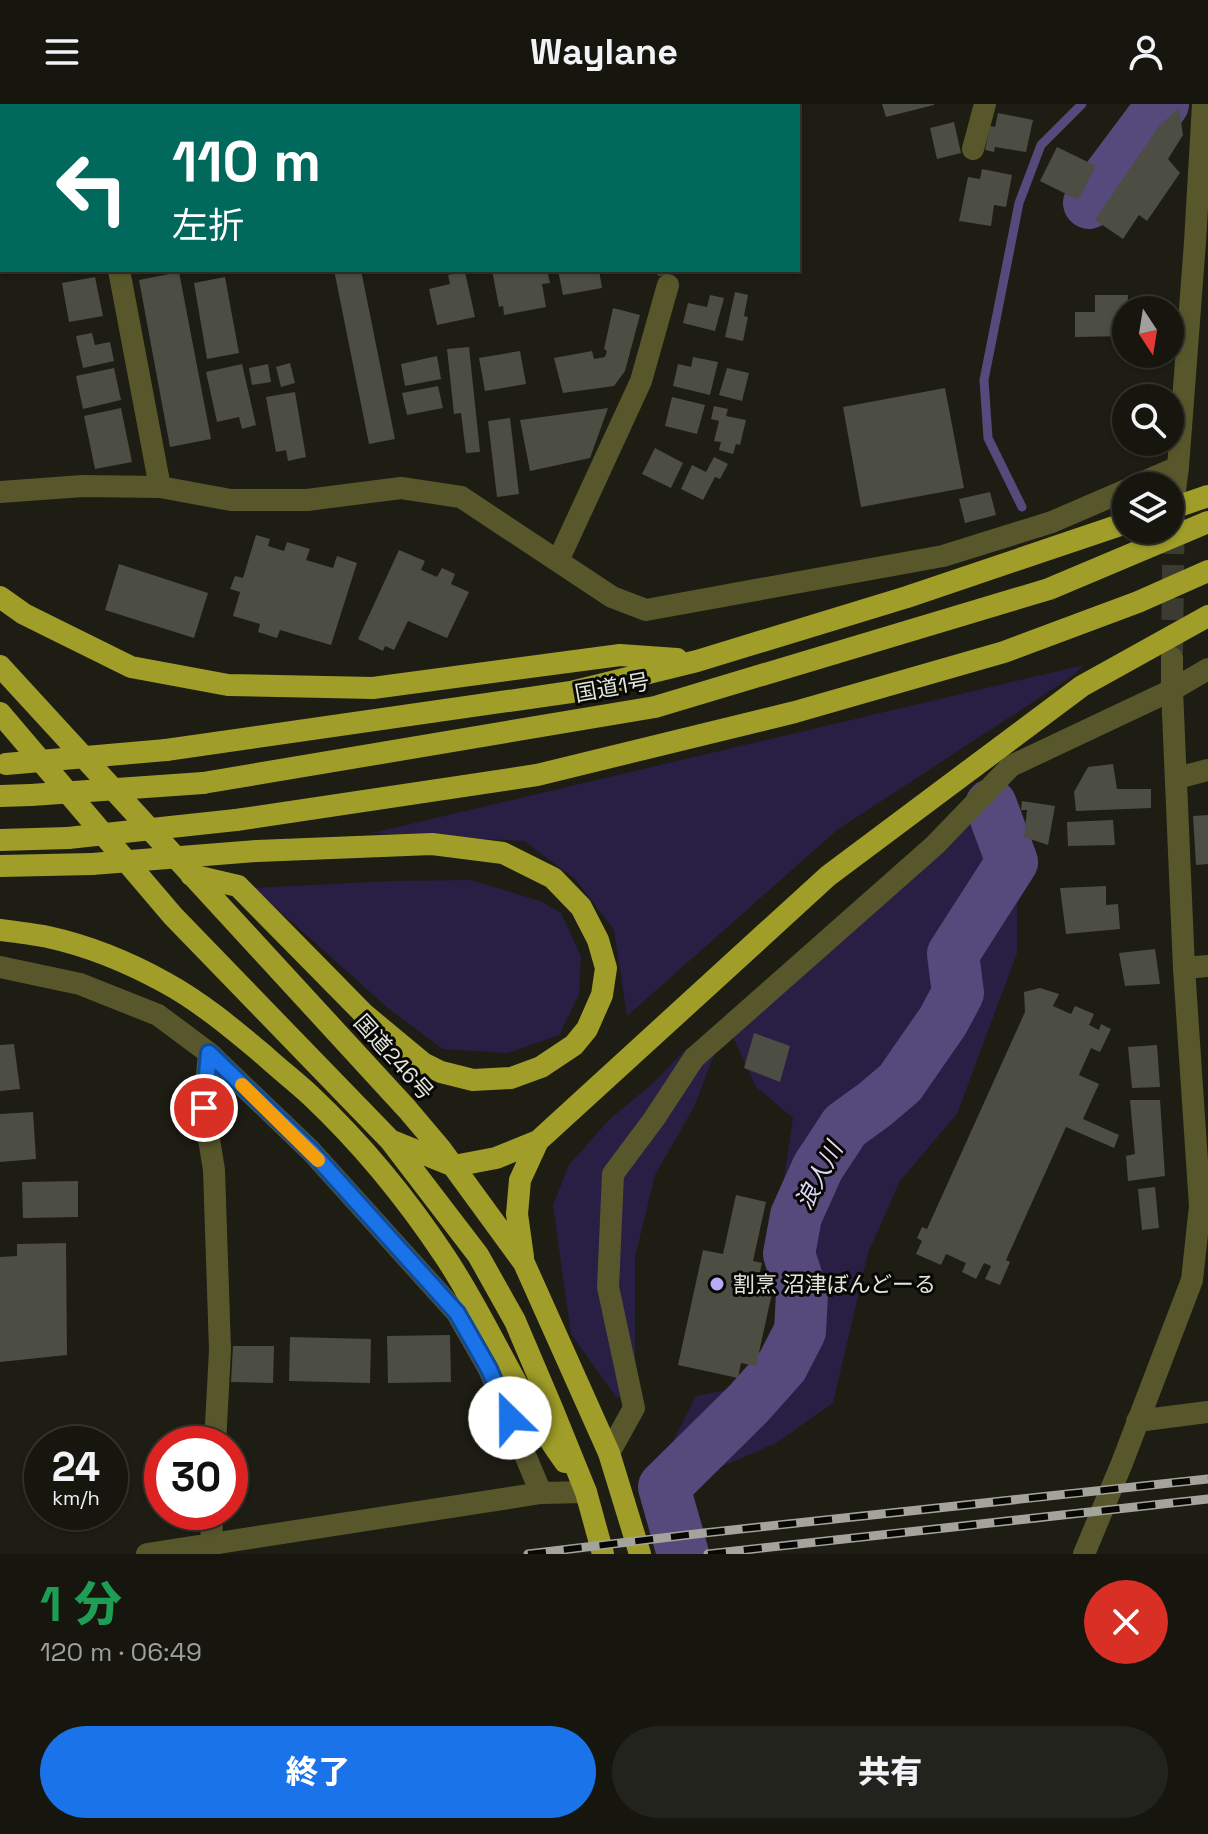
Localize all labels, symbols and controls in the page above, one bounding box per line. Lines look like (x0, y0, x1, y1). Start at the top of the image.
text: Waylane (530, 29, 678, 75)
icon: menu (40, 30, 84, 74)
icon: person (1124, 30, 1168, 74)
text: 110 m (172, 126, 321, 197)
icon: left (40, 136, 144, 240)
text: 左折 (172, 203, 244, 249)
north arrow (1112, 296, 1184, 368)
map controls (1112, 296, 1184, 544)
button: search (1112, 384, 1184, 456)
button: layers (1112, 472, 1184, 544)
street label: 国道1号 (573, 667, 651, 707)
street label: 国道246号 (348, 1008, 440, 1106)
pin (170, 1074, 238, 1142)
icon: arrive (182, 1086, 226, 1130)
water label: 浪人川 (788, 1134, 851, 1215)
place label: 割烹 沼津ぼんどーる (733, 1270, 936, 1298)
marker: 割烹 沼津ぼんどーる (708, 1275, 726, 1293)
position arrow (468, 1376, 552, 1460)
speed limit sign: 30 (144, 1426, 248, 1530)
text: 24 (52, 1442, 100, 1493)
text: km/h (52, 1485, 100, 1511)
text: 1 分 (40, 1574, 122, 1635)
button: close (1084, 1580, 1168, 1664)
text: 120 m · 06:49 (40, 1635, 202, 1669)
button: 終了 (40, 1726, 596, 1818)
button: 共有 (612, 1726, 1168, 1818)

